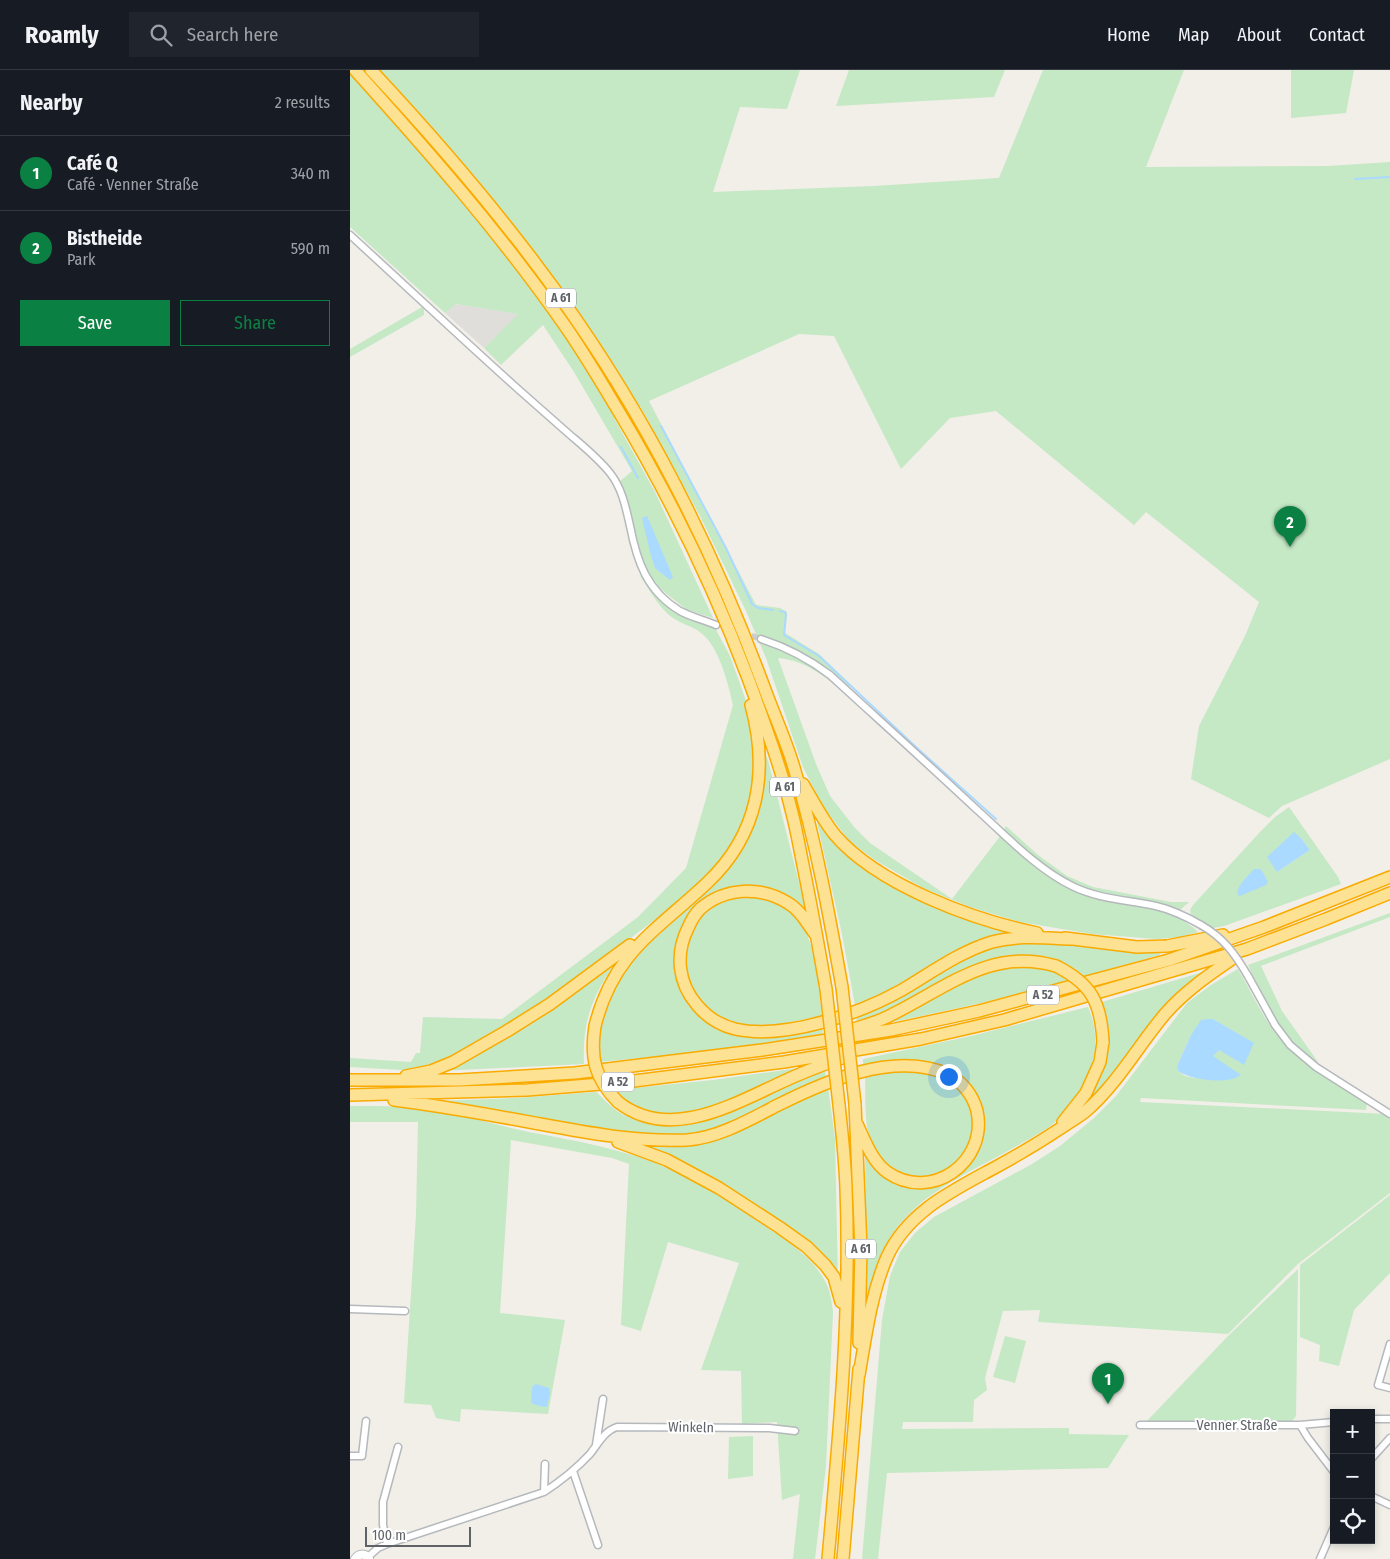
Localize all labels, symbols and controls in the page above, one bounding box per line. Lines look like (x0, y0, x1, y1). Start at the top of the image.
search box (129, 12, 479, 57)
text: Roamly (25, 21, 99, 49)
icon: search (147, 21, 175, 49)
text: Search here (187, 23, 278, 46)
text: Home (1107, 24, 1150, 46)
text: Map (1178, 24, 1209, 46)
text: About (1237, 24, 1281, 46)
text: Contact (1309, 24, 1365, 46)
text: Nearby (20, 90, 82, 116)
text: 2 results (275, 93, 330, 112)
text: Café Q (67, 152, 118, 175)
text: 1 (33, 164, 39, 183)
text: 340 m (291, 164, 330, 183)
text: Café · Venner Straße (67, 175, 199, 194)
text: Bistheide (67, 227, 142, 250)
text: 2 (32, 239, 40, 258)
text: 590 m (291, 239, 330, 258)
text: Park (67, 250, 95, 269)
road number: A 61 (546, 288, 576, 308)
button: Save (20, 300, 170, 346)
button: Share (180, 300, 330, 346)
pin: 2 (1274, 506, 1306, 547)
road number: A 61 (770, 778, 800, 796)
road number: A 52 (1027, 986, 1059, 1004)
your location (936, 1064, 962, 1090)
road number: A 52 (602, 1072, 634, 1092)
road number: A 61 (846, 1240, 876, 1258)
pin: 1 (1092, 1363, 1124, 1404)
map controls (1330, 1409, 1375, 1544)
button: + (1330, 1409, 1375, 1454)
street label: Venner Straße (1197, 1417, 1277, 1434)
street label: Winkeln (668, 1419, 714, 1436)
button: − (1330, 1454, 1375, 1499)
button: locate (1330, 1499, 1375, 1544)
scale bar (365, 1524, 471, 1547)
text: 100 m (372, 1527, 406, 1544)

